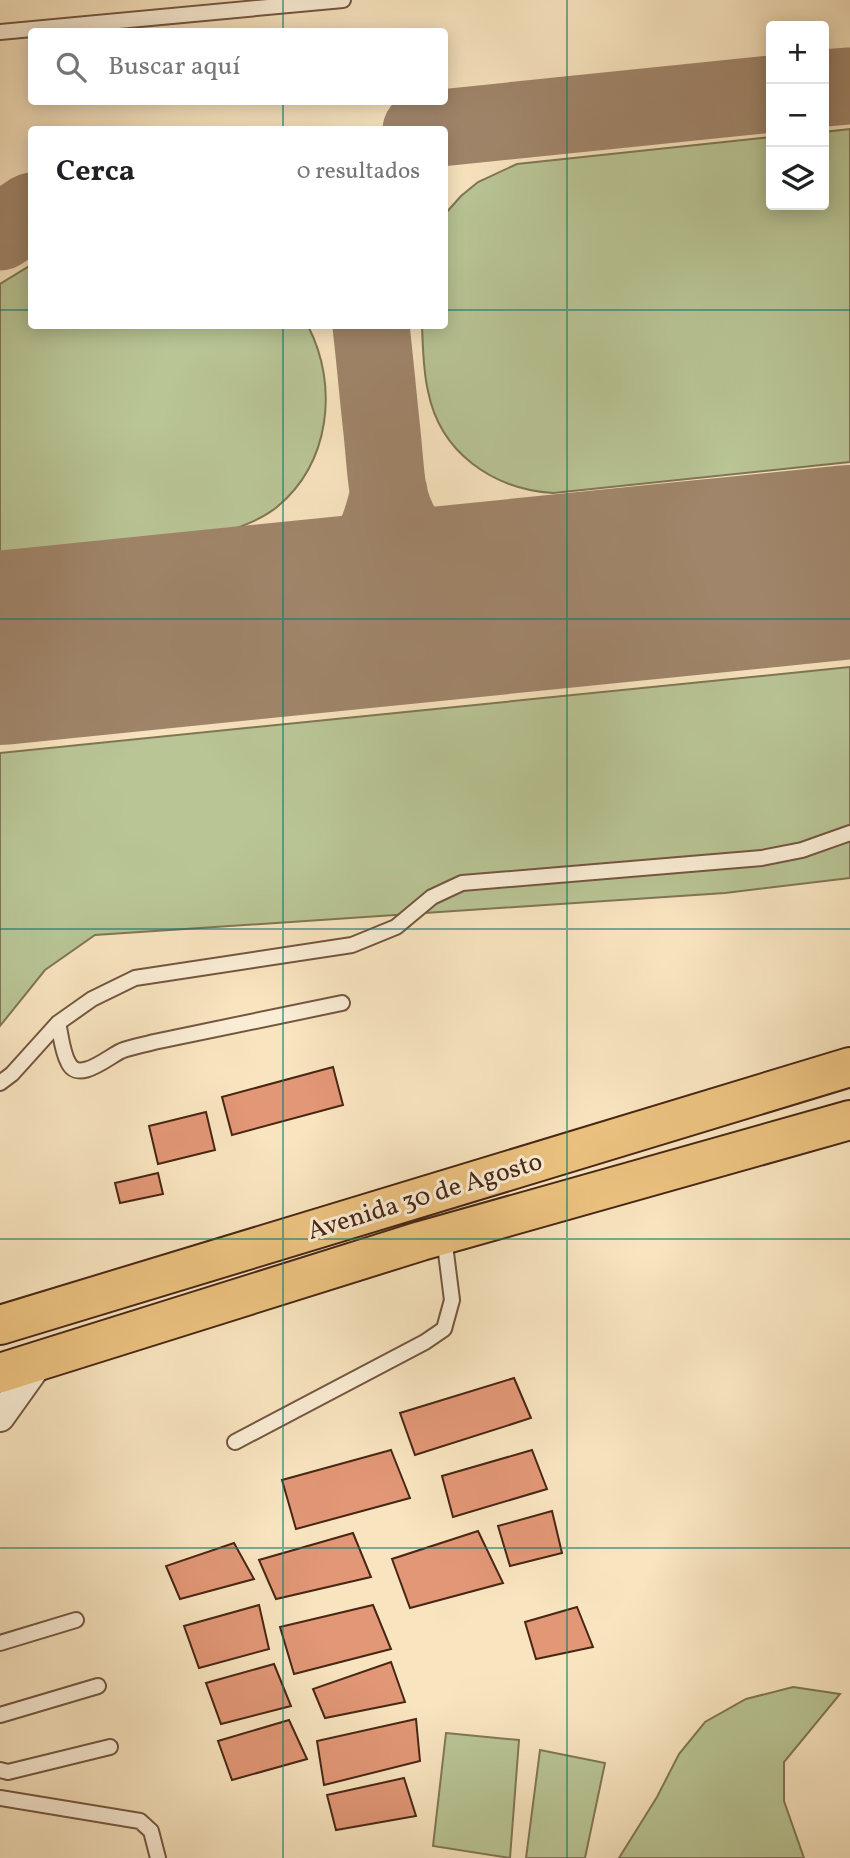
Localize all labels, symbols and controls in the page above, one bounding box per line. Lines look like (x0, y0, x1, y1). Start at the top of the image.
map controls (766, 21, 829, 210)
button: + (766, 21, 829, 84)
search box (28, 28, 448, 105)
icon: search (52, 48, 90, 86)
text: Buscar aquí (108, 49, 240, 85)
button: − (766, 84, 829, 147)
button: layers (766, 147, 829, 210)
text: Cerca (56, 151, 135, 193)
text: 0 resultados (297, 156, 420, 188)
street label: Avenida 30 de Agosto (303, 1144, 547, 1250)

